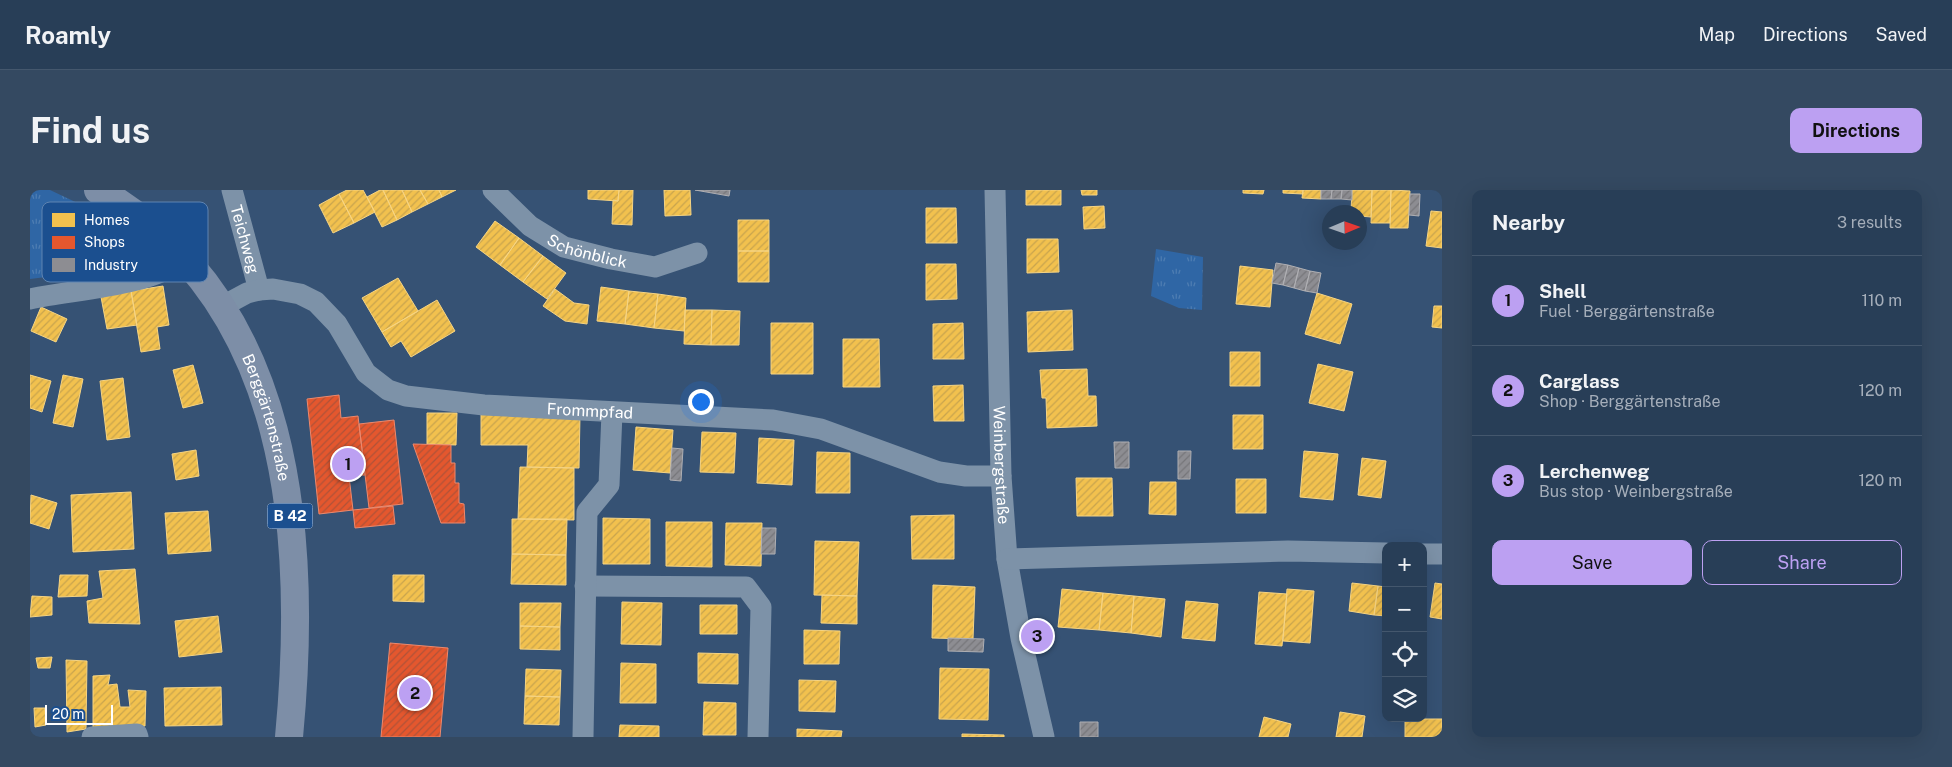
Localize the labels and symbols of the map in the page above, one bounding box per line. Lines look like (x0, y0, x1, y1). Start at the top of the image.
legend (42, 202, 208, 282)
street label: Teichweg (226, 203, 263, 276)
north arrow (1322, 205, 1367, 250)
text: Homes (84, 212, 130, 228)
street label: Schönblick (543, 230, 629, 272)
text: Shops (84, 234, 125, 250)
text: Industry (84, 257, 139, 273)
street label: Berggärtenstraße (238, 351, 293, 483)
your location (688, 389, 714, 415)
street label: Frommpfad (546, 399, 634, 423)
street label: Weinbergstraße (990, 405, 1013, 525)
pin: 1 (332, 445, 364, 483)
road number: B 42 (268, 504, 312, 528)
pin: 3 (1021, 617, 1053, 655)
pin: 2 (399, 674, 431, 712)
scale bar (45, 702, 112, 725)

